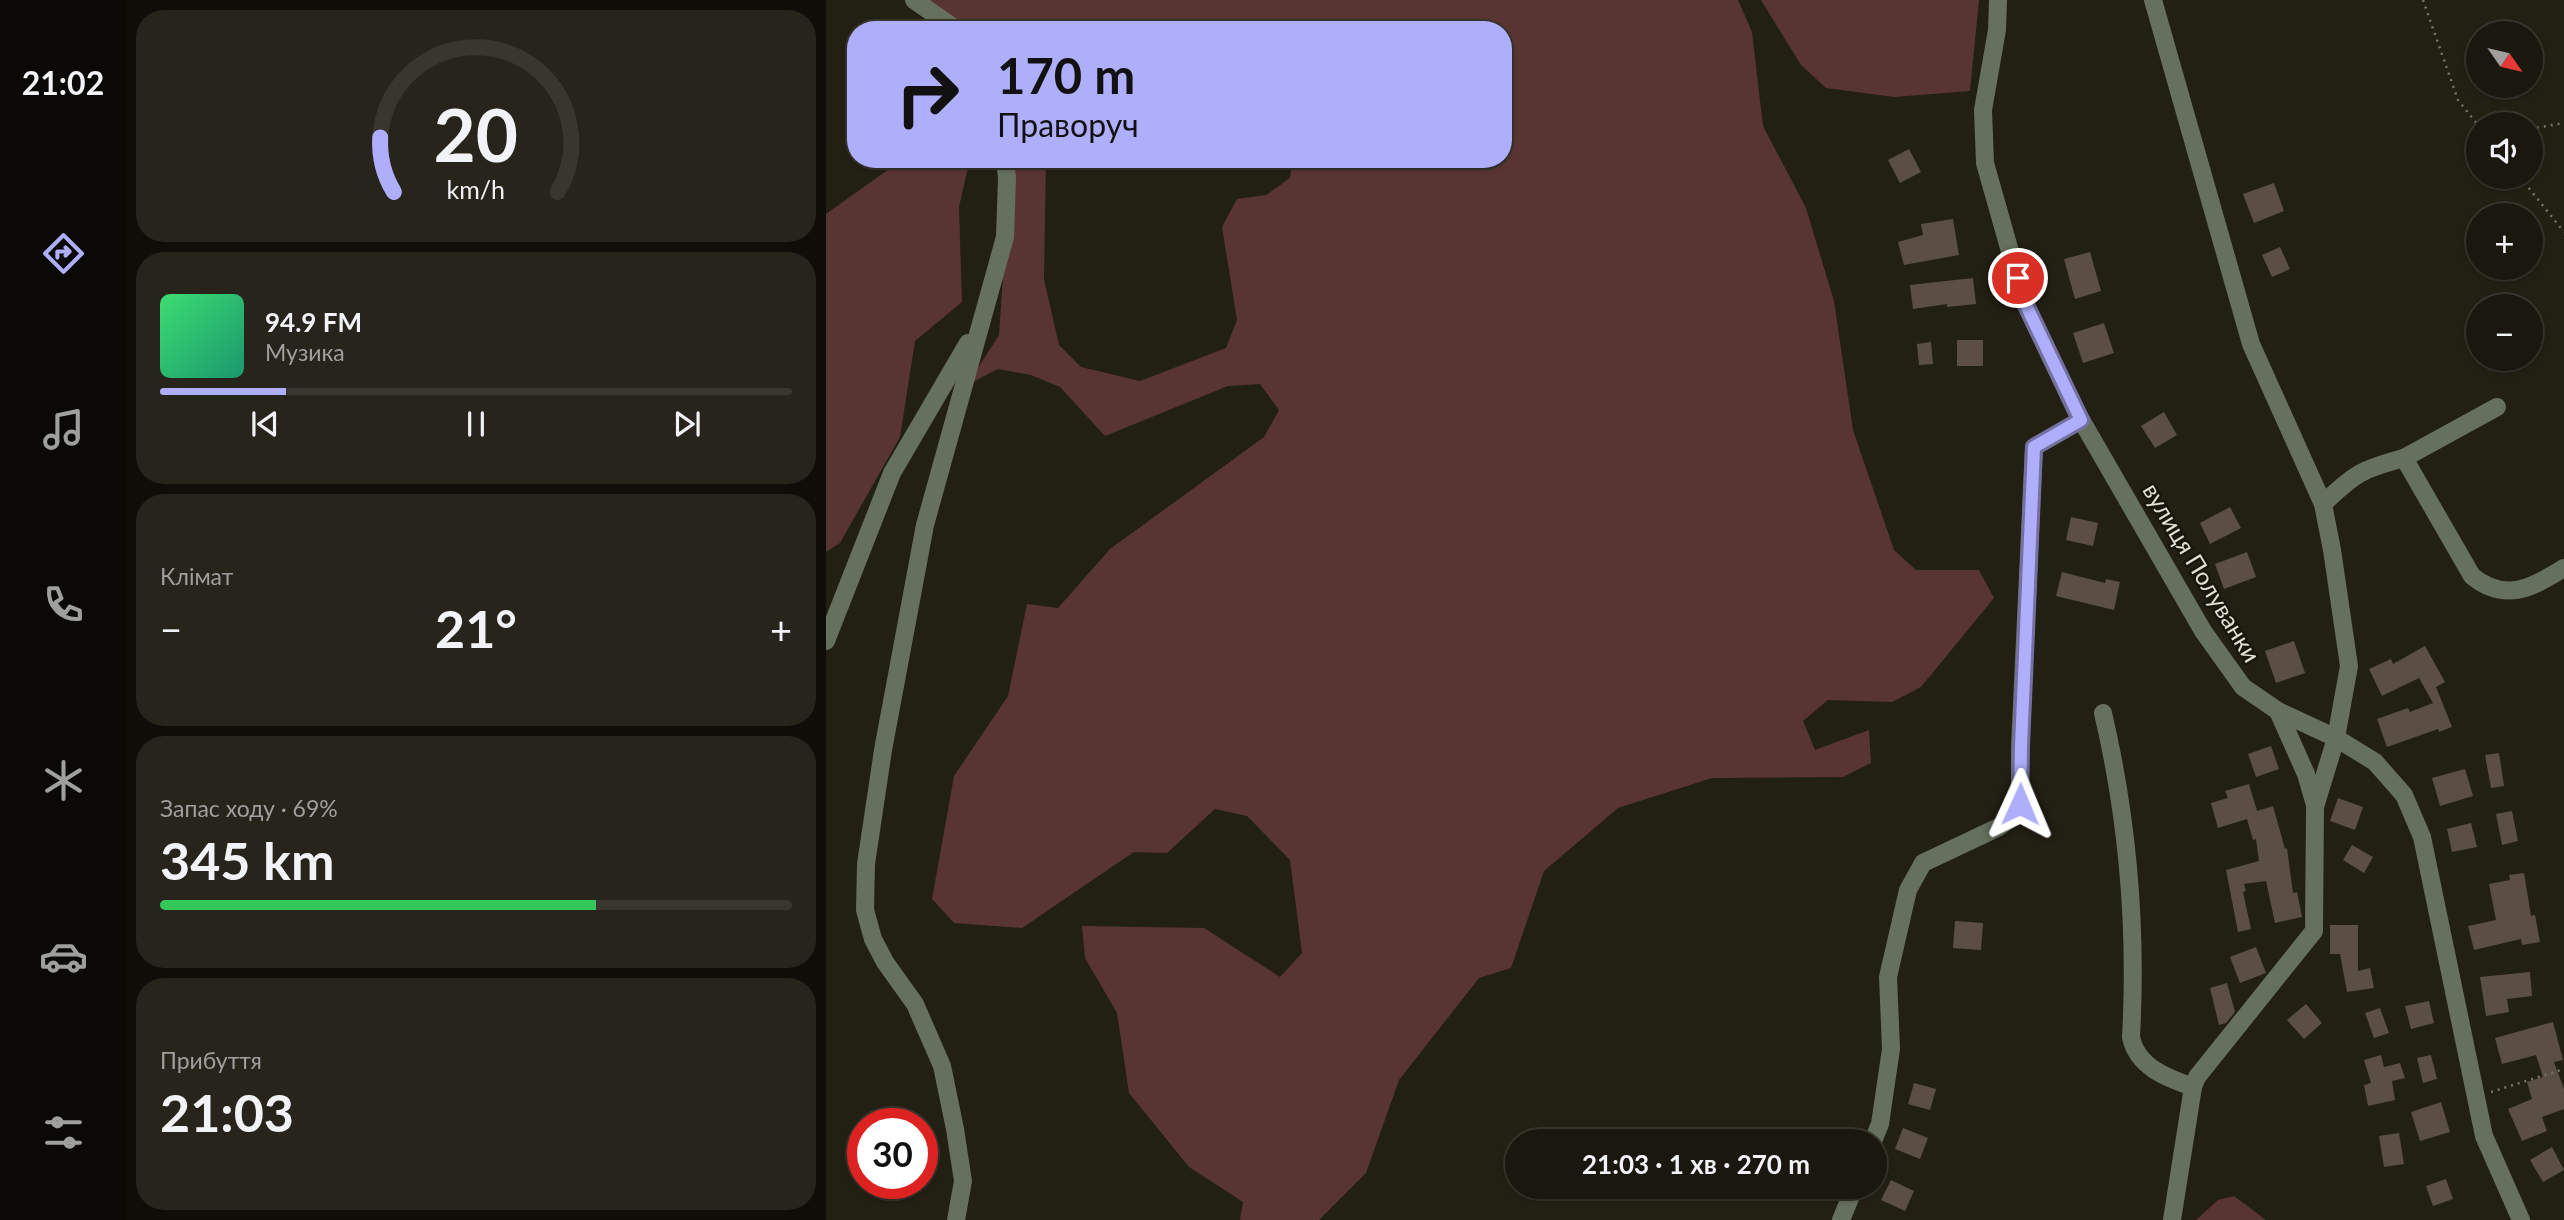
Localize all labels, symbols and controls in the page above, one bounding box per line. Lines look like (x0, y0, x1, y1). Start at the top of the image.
north arrow (2466, 21, 2543, 98)
map controls (2466, 21, 2543, 371)
text: 170 m (997, 46, 1135, 104)
icon: right (882, 49, 973, 140)
text: 21:02 (22, 63, 104, 102)
text: 20 (434, 90, 518, 178)
text: Праворуч (997, 105, 1139, 144)
button: sound (2466, 112, 2543, 189)
text: km/h (447, 174, 505, 204)
button: + (2466, 203, 2543, 280)
icon: directions (39, 229, 88, 278)
pin (1988, 248, 2048, 308)
icon: arrive (1999, 259, 2037, 297)
button: − (2466, 294, 2543, 371)
text: 94.9 FM (265, 306, 362, 338)
text: Музика (265, 338, 345, 366)
icon: music (39, 405, 88, 454)
icon: previous (246, 405, 284, 443)
icon: pause (457, 405, 495, 443)
icon: next (668, 405, 706, 443)
street label: вулиця Полуванки (2137, 477, 2267, 667)
text: Клімат (160, 562, 233, 590)
icon: phone (39, 580, 88, 629)
text: 21° (435, 597, 517, 659)
text: − (160, 606, 182, 652)
text: + (770, 606, 792, 652)
icon: climate (39, 756, 88, 805)
position arrow (1983, 767, 2057, 841)
text: Запас ходу · 69% (160, 794, 338, 822)
text: 345 km (160, 829, 334, 891)
icon: car (39, 932, 88, 981)
text: Прибуття (160, 1046, 262, 1074)
text: 21:03 (160, 1081, 294, 1143)
icon: filters (39, 1108, 88, 1157)
speed limit sign: 30 (847, 1108, 938, 1199)
text: 21:03 · 1 хв · 270 m (1582, 1148, 1810, 1180)

